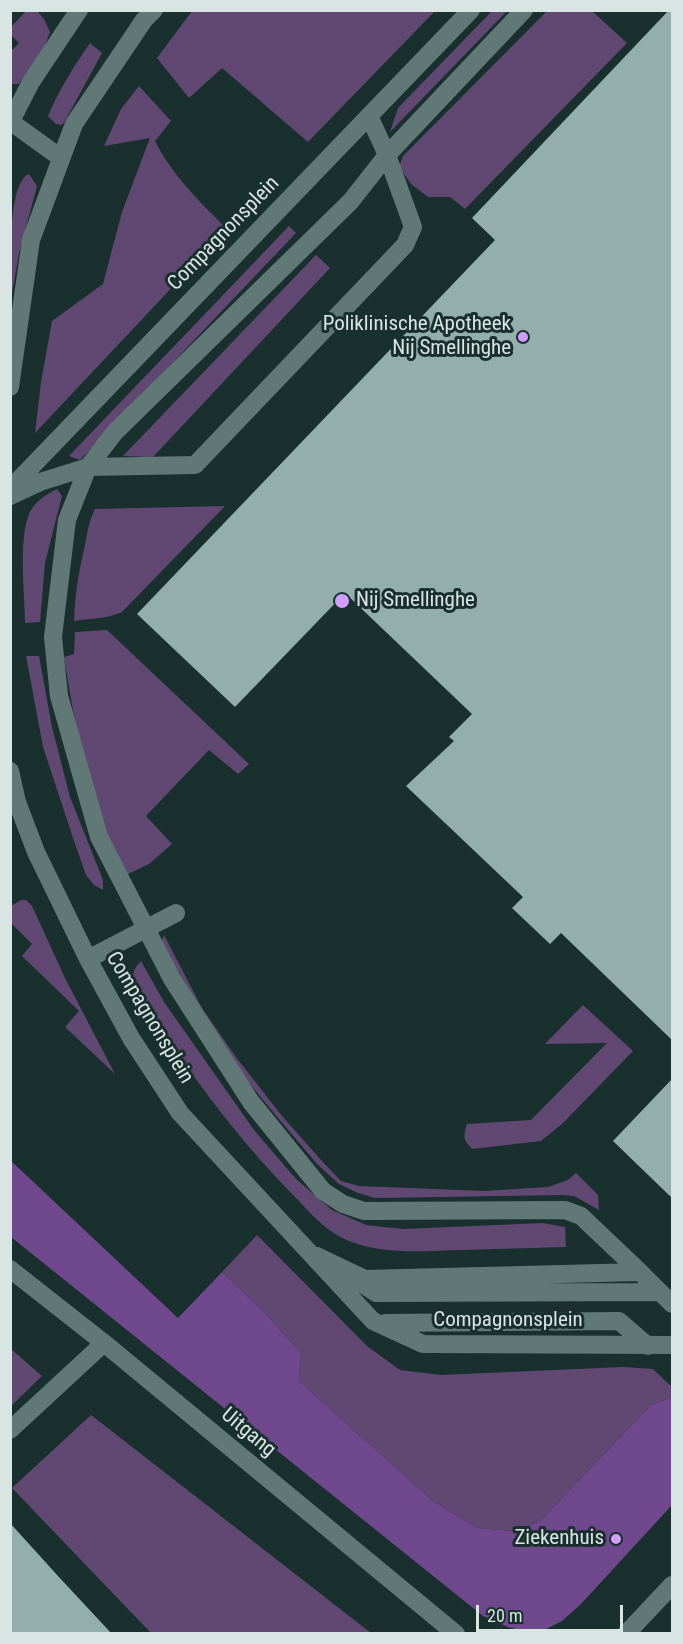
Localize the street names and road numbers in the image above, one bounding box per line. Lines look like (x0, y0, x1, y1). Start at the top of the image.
street label: Compagnonsplein (163, 171, 285, 297)
street label: Compagnonsplein (100, 947, 198, 1089)
street label: Compagnonsplein (433, 1308, 583, 1334)
street label: Uitgang (215, 1403, 281, 1463)

